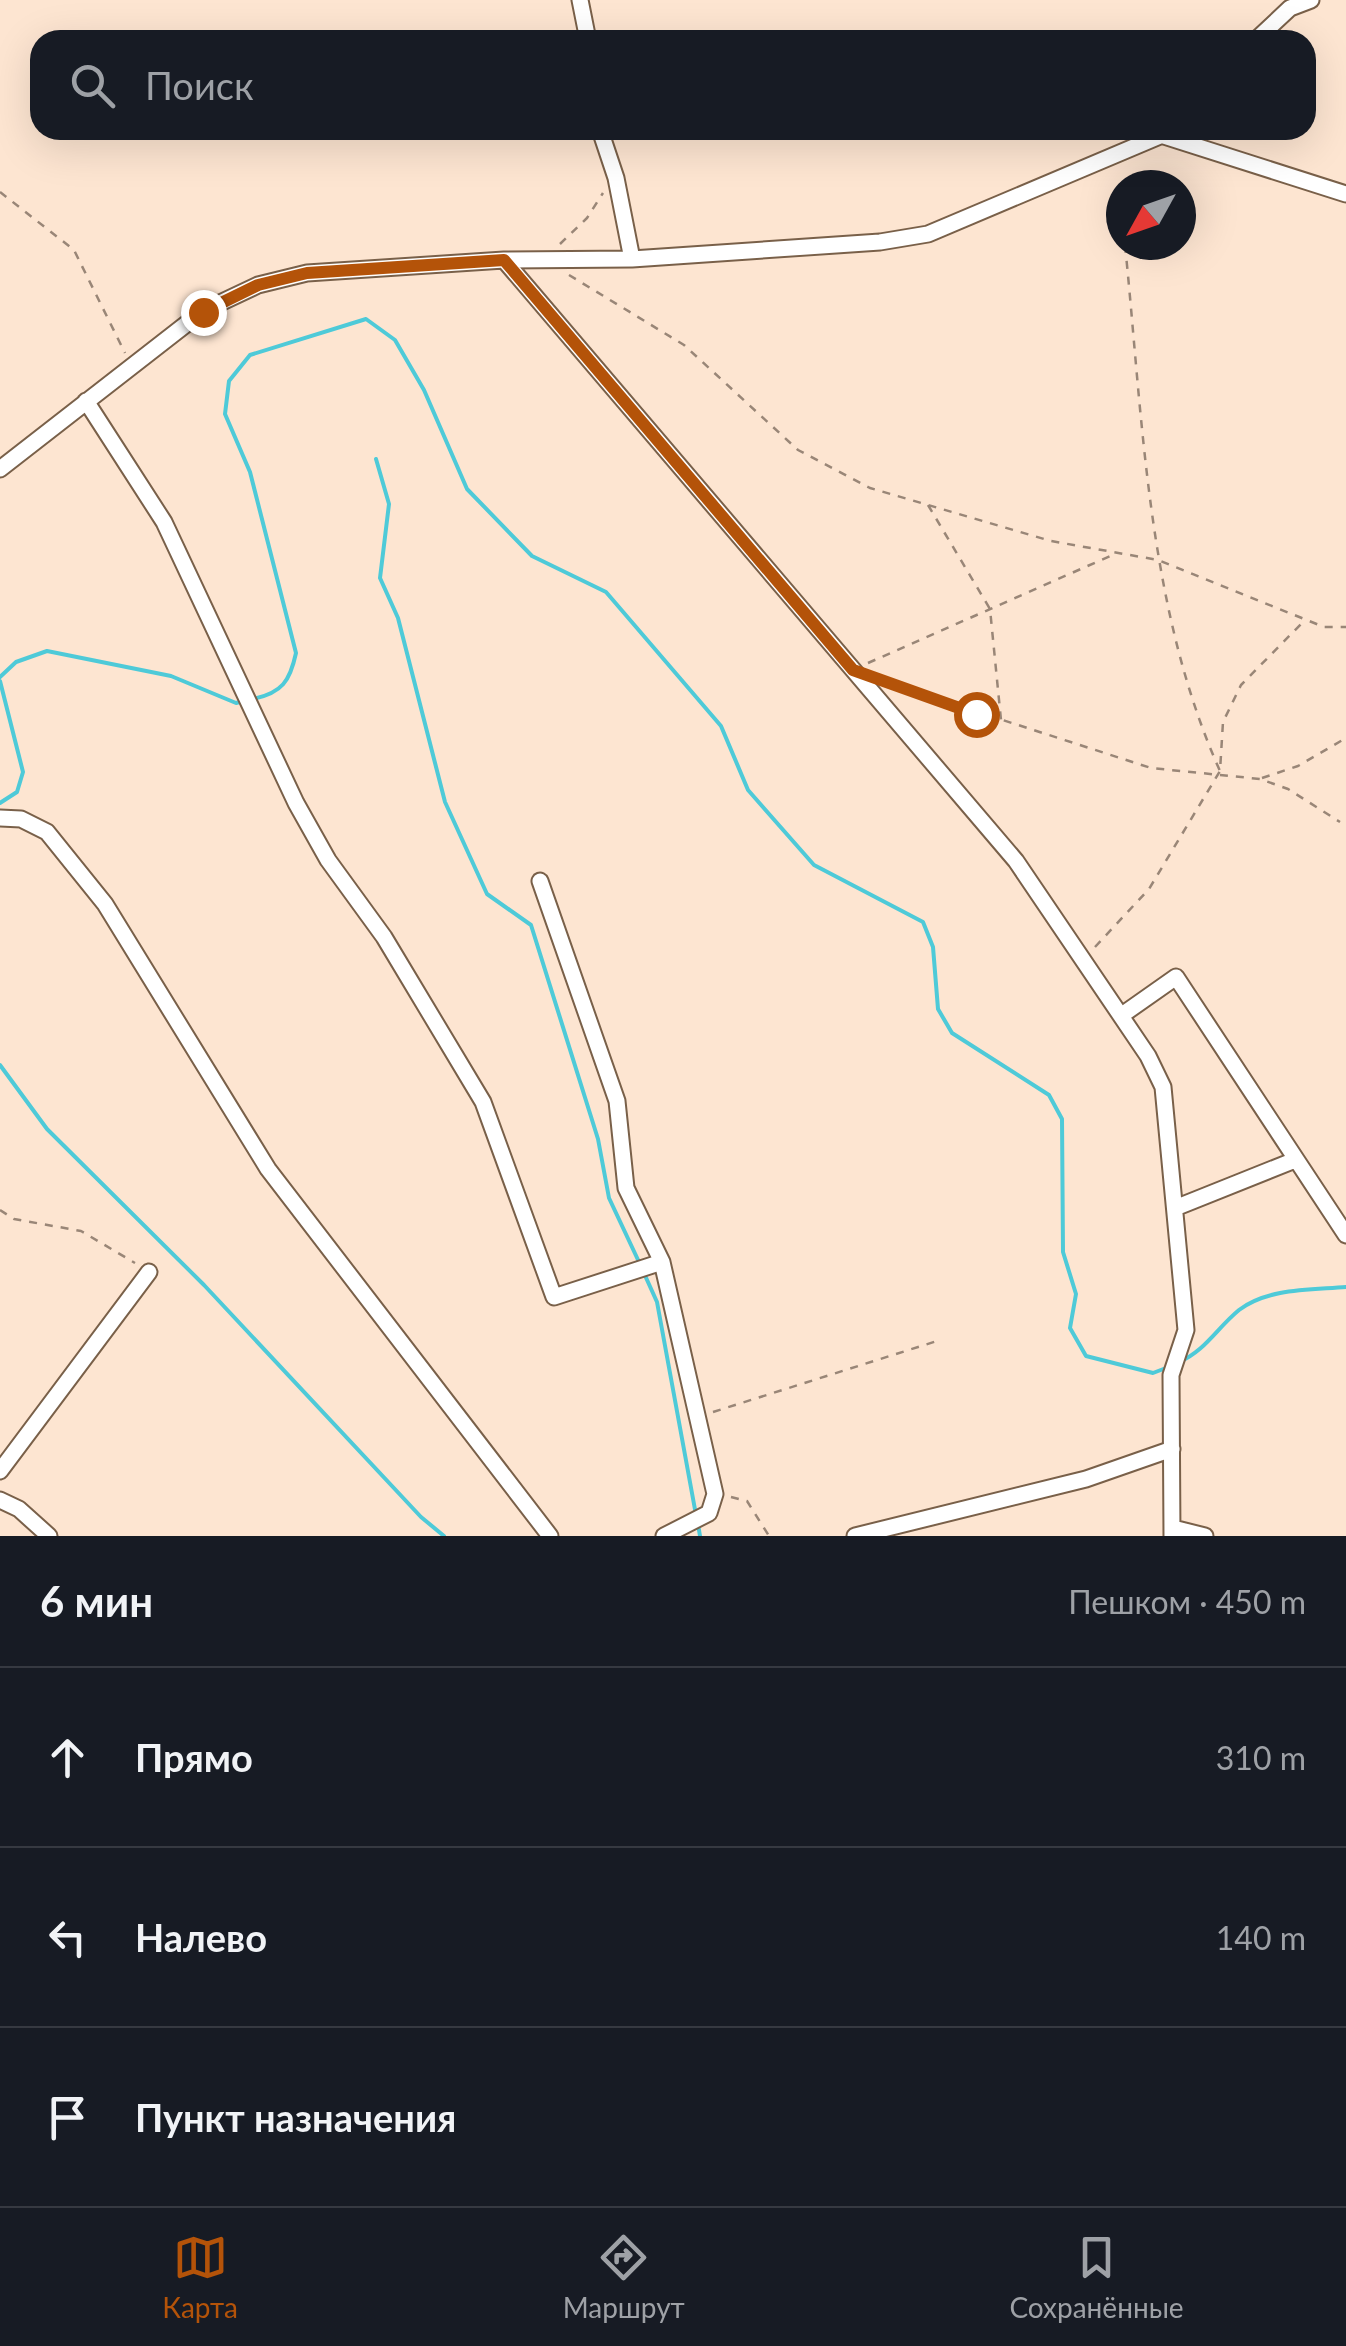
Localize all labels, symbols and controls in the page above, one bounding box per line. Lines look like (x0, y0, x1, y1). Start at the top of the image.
search box (30, 30, 1316, 140)
icon: search (65, 58, 120, 113)
text: Поиск (145, 62, 254, 108)
north arrow (1106, 170, 1196, 260)
route end (181, 290, 227, 336)
route start (954, 692, 1000, 738)
text: 6 мин (40, 1576, 153, 1626)
text: Пешком · 450 m (1068, 1582, 1306, 1621)
icon: ahead (40, 1730, 95, 1785)
text: Прямо (135, 1734, 253, 1780)
text: 310 m (1216, 1738, 1306, 1777)
icon: left (40, 1910, 95, 1965)
text: Налево (135, 1914, 267, 1960)
text: 140 m (1216, 1918, 1306, 1957)
icon: arrive (40, 2090, 95, 2145)
text: Пункт назначения (135, 2094, 456, 2140)
tab: Карта (162, 2230, 238, 2324)
tab: Маршрут (563, 2230, 685, 2324)
tab: Сохранённые (1009, 2230, 1184, 2324)

